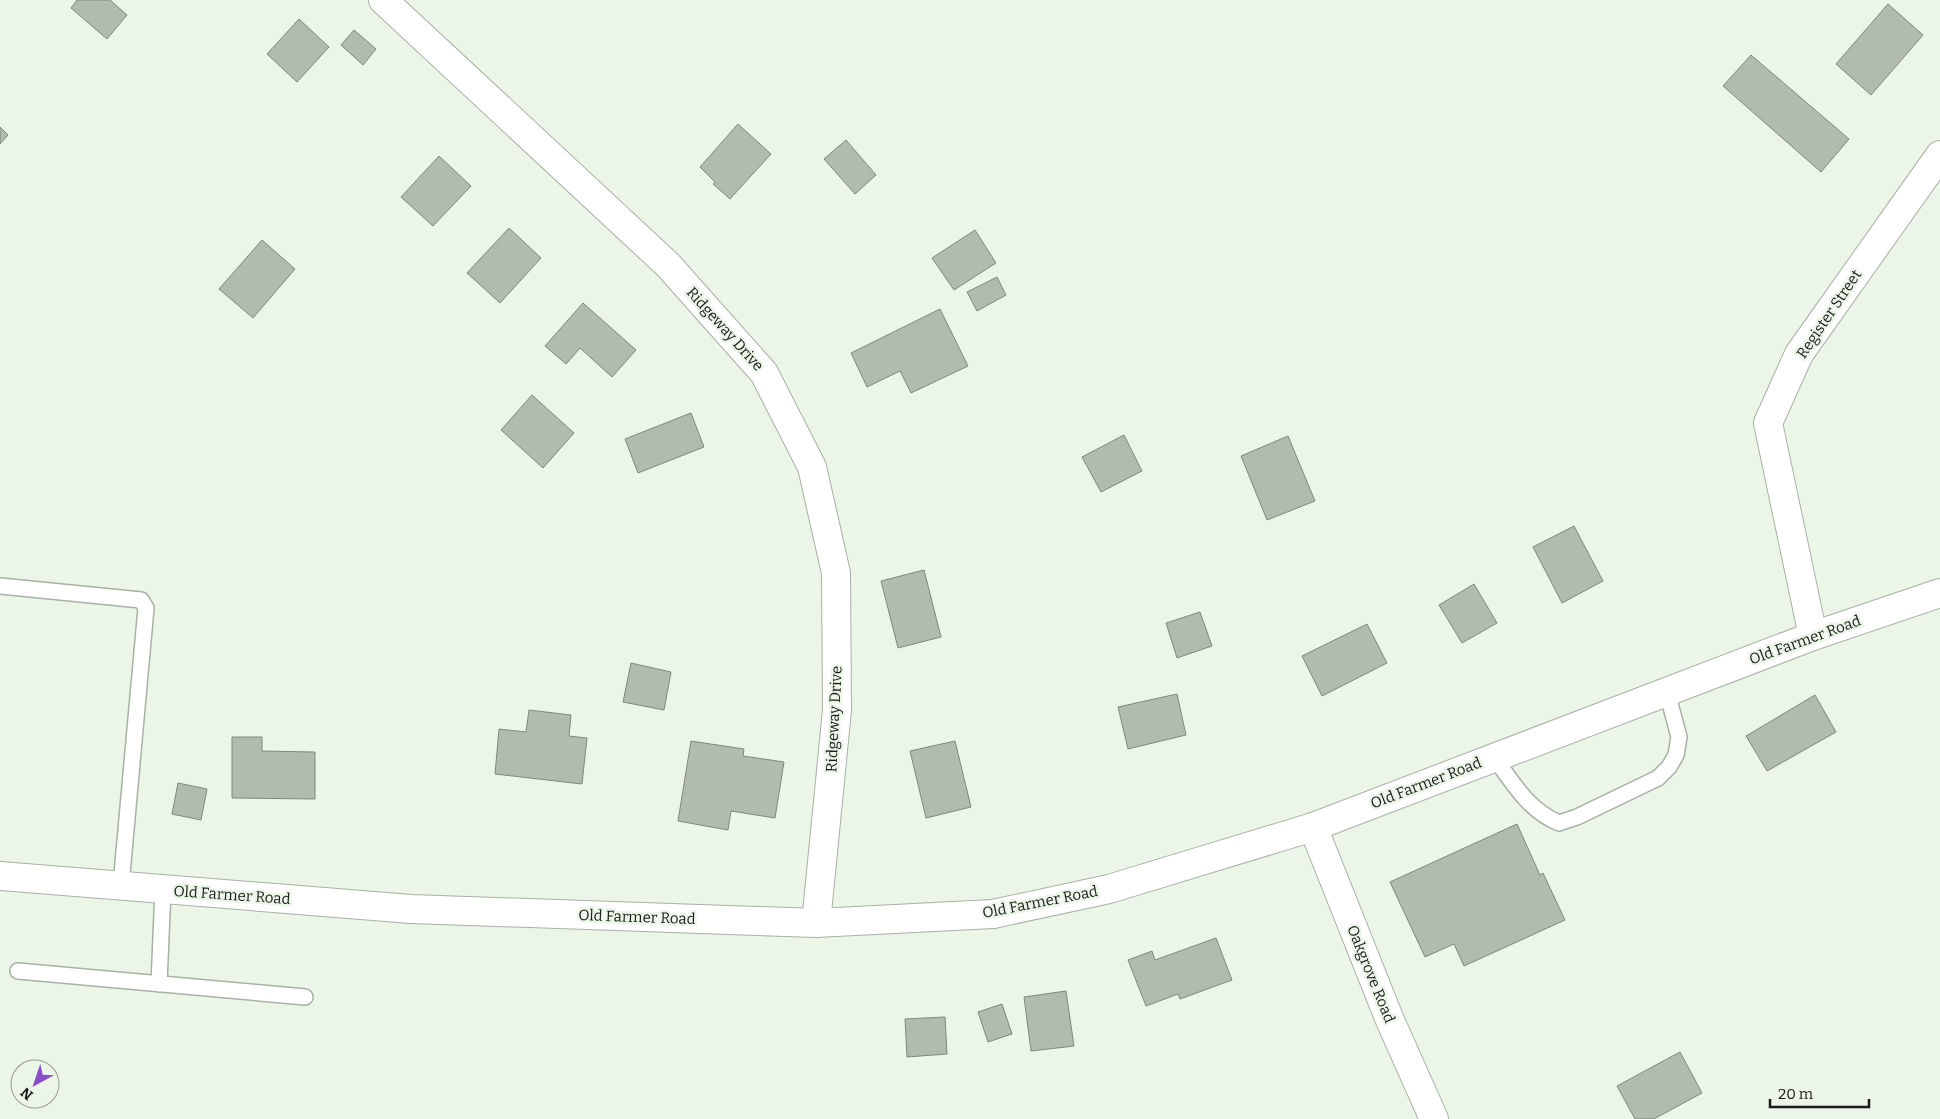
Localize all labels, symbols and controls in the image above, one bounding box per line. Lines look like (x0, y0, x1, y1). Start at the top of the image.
street label: Register Street (1793, 266, 1866, 362)
street label: Ridgeway Drive (683, 283, 767, 375)
street label: Old Farmer Road (1747, 611, 1863, 669)
street label: Ridgeway Drive (822, 665, 846, 773)
street label: Old Farmer Road (1368, 754, 1484, 812)
street label: Old Farmer Road (173, 882, 291, 908)
street label: Old Farmer Road (981, 882, 1099, 922)
street label: Old Farmer Road (578, 906, 696, 928)
street label: Oakgrove Road (1343, 922, 1399, 1026)
north arrow (10, 1059, 60, 1109)
scale bar (1770, 1076, 1869, 1108)
text: N (17, 1083, 37, 1104)
text: 20 m (1778, 1085, 1814, 1103)

